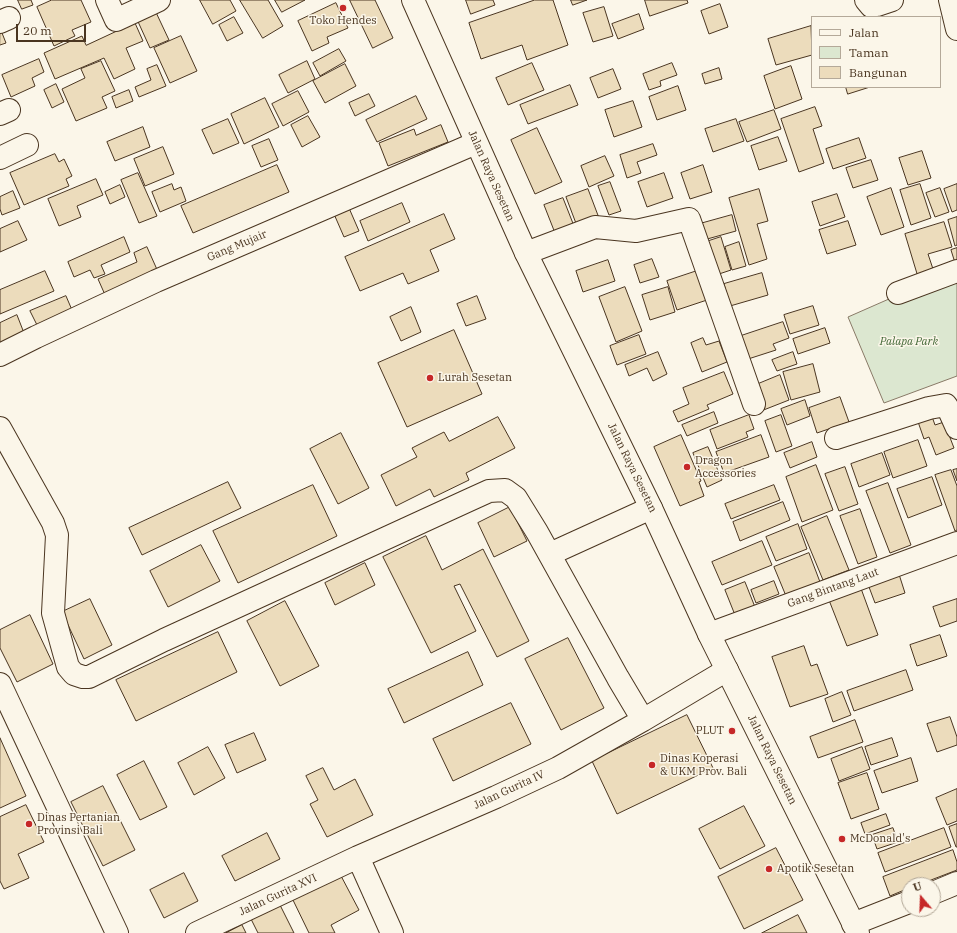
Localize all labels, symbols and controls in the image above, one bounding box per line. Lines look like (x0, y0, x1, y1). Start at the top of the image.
marker: Toko Hendes (338, 3, 348, 13)
place label: Toko Hendes (309, 14, 377, 28)
scale bar (18, 16, 88, 42)
legend (811, 16, 941, 88)
text: 20 m (23, 23, 52, 38)
text: Jalan (849, 25, 879, 40)
text: Taman (849, 45, 889, 60)
text: Bangunan (849, 65, 907, 80)
street label: Jalan Raya Sesetan (465, 129, 517, 223)
street label: Gang Mujair (205, 227, 269, 265)
park label: Palapa Park (880, 335, 938, 349)
place label: Lurah Sesetan (438, 371, 512, 385)
marker: Lurah Sesetan (425, 373, 435, 383)
street label: Jalan Raya Sesetan (605, 421, 659, 515)
place label: Dragon Accessories (695, 454, 756, 480)
marker: Dragon Accessories (682, 462, 692, 472)
street label: Gang Bintang Laut (786, 565, 880, 611)
street label: Jalan Raya Sesetan (745, 713, 799, 807)
place label: PLUT (696, 724, 724, 738)
marker: PLUT (727, 726, 737, 736)
place label: Dinas Koperasi & UKM Prov. Bali (660, 752, 747, 778)
marker: Dinas Koperasi & UKM Prov. Bali (647, 760, 657, 770)
street label: Jalan Gurita IV (472, 768, 546, 812)
place label: Dinas Pertanian Provinsi Bali (37, 811, 120, 837)
marker: Dinas Pertanian Provinsi Bali (24, 819, 34, 829)
place label: McDonald's (850, 832, 910, 846)
marker: McDonald's (837, 834, 847, 844)
place label: Apotik Sesetan (777, 862, 854, 876)
marker: Apotik Sesetan (764, 864, 774, 874)
street label: Jalan Gurita XVI (237, 871, 319, 919)
north arrow (901, 877, 941, 917)
text: U (911, 879, 924, 895)

